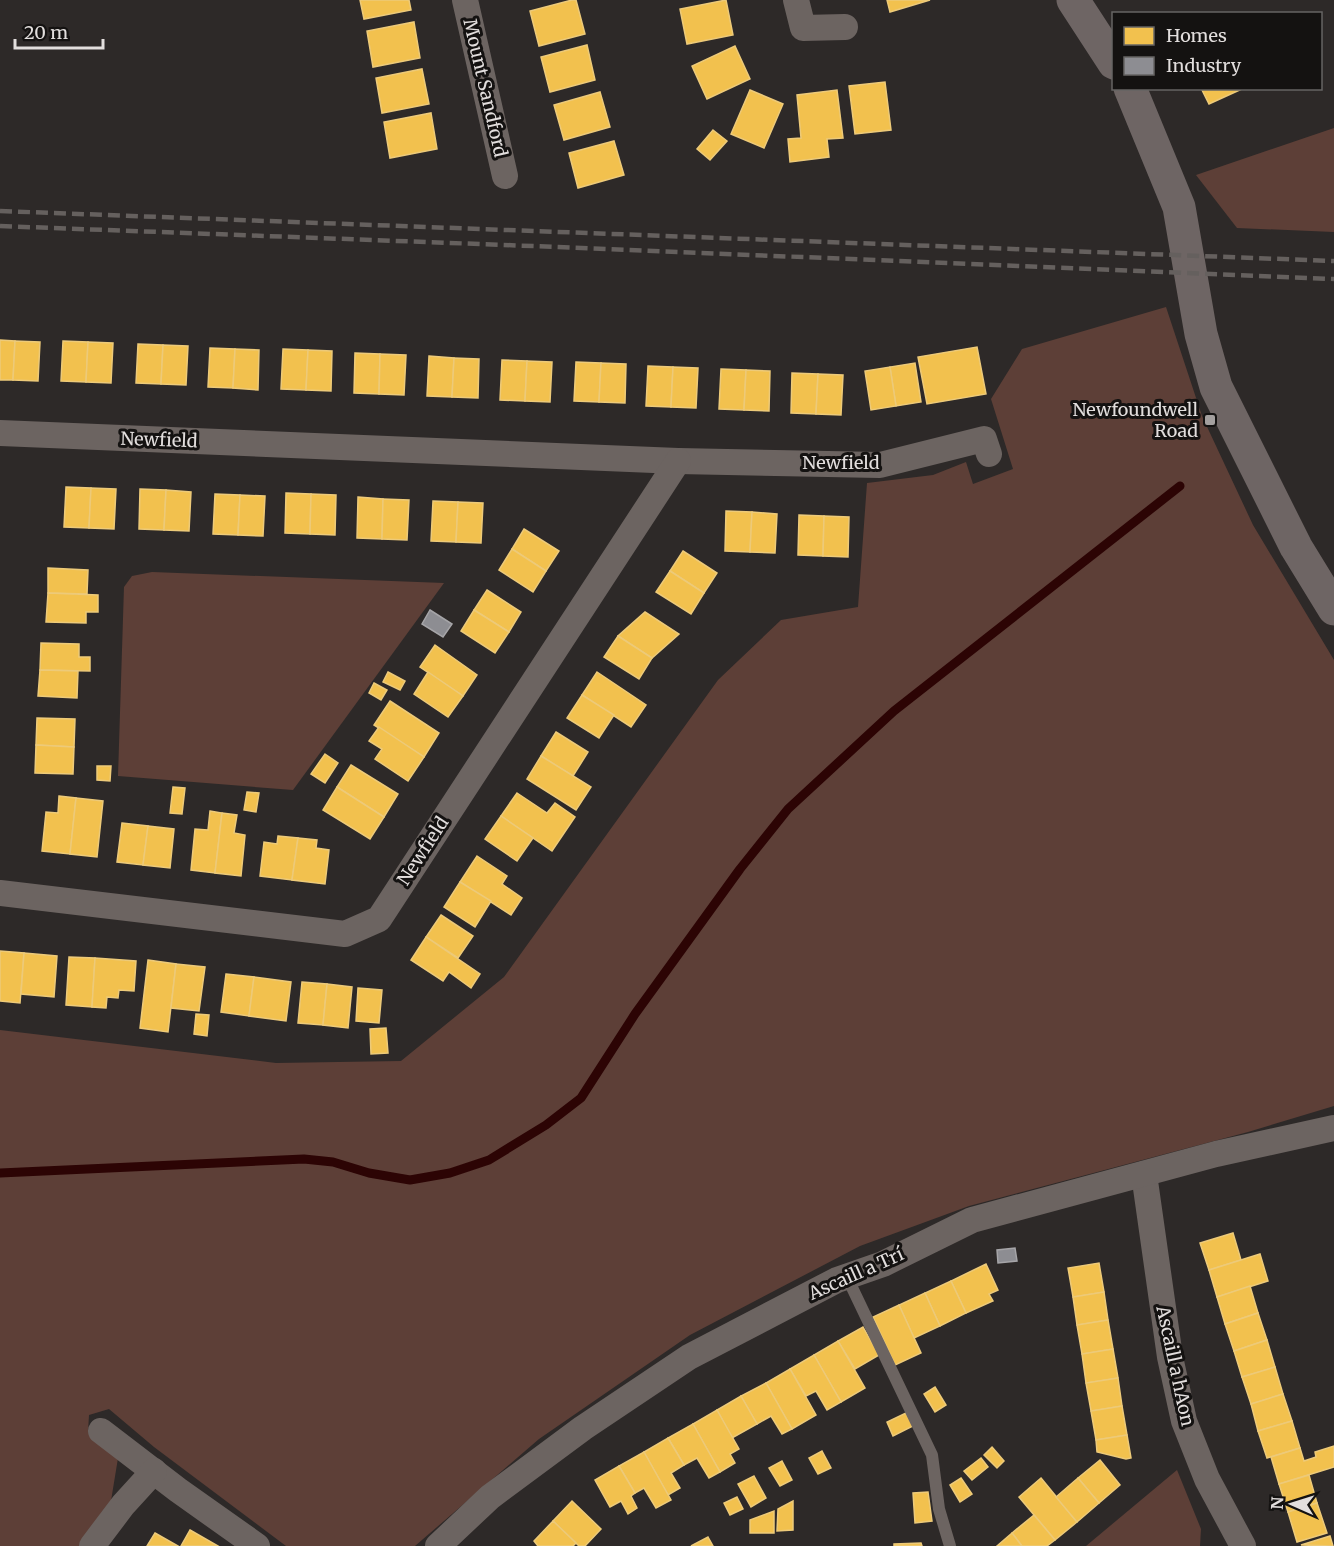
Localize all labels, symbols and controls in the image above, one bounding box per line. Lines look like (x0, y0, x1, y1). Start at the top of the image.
scale bar (15, 12, 104, 50)
legend (1112, 12, 1322, 90)
street label: Mount Sandford (458, 17, 513, 159)
text: 20 m (24, 21, 68, 44)
text: Homes (1166, 24, 1227, 47)
text: Industry (1166, 54, 1242, 77)
place label: Newfoundwell Road (1073, 398, 1198, 442)
marker: Newfoundwell Road (1203, 413, 1217, 427)
street label: Newfield (120, 427, 198, 452)
street label: Newfield (802, 451, 880, 474)
street label: Newfield (392, 812, 453, 889)
street label: Ascaill a Trí (804, 1242, 908, 1305)
street label: Ascaill a hAon (1151, 1303, 1200, 1428)
north arrow (1262, 1474, 1322, 1534)
text: N (1267, 1496, 1287, 1510)

